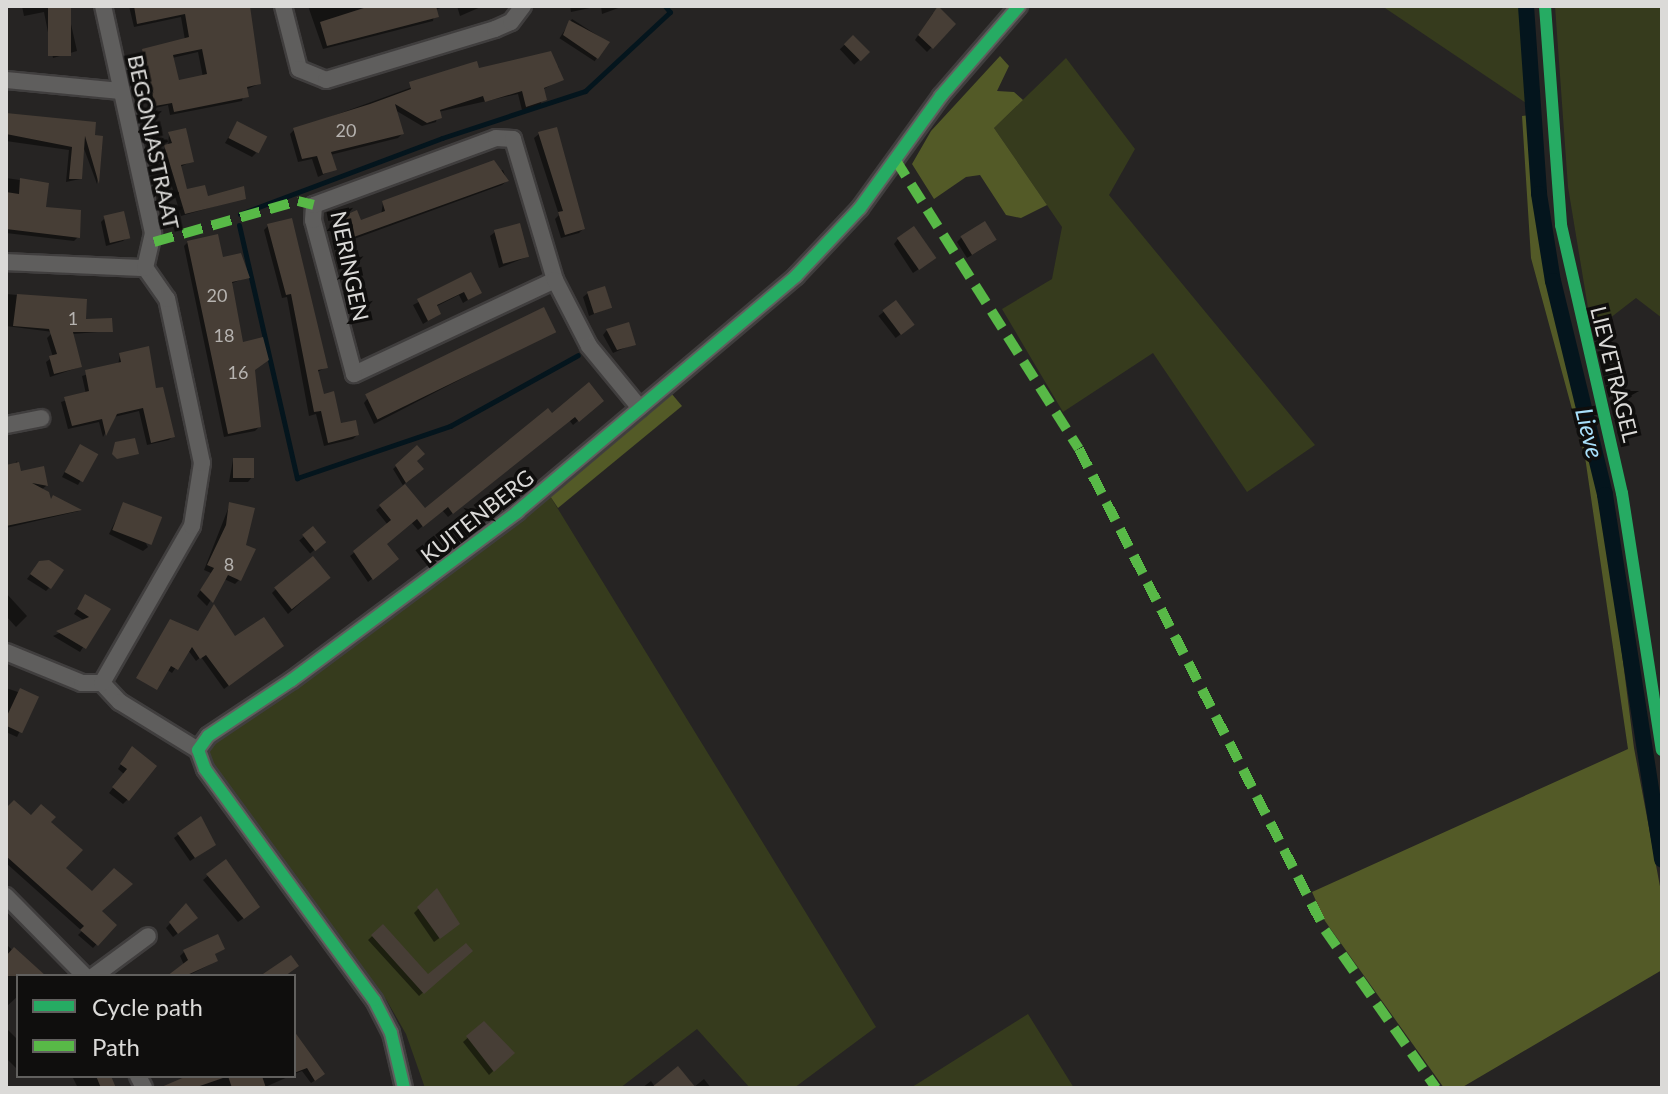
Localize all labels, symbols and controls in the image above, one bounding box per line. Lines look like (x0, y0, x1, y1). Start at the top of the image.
street label: BEGONIASTRAAT (123, 52, 185, 232)
house number: 20 (336, 119, 356, 141)
street label: NERINGEN (325, 209, 375, 323)
house number: 20 (207, 284, 227, 306)
street label: LIEVETRAGEL (1585, 303, 1645, 445)
house number: 1 (68, 307, 78, 329)
house number: 18 (214, 324, 234, 346)
house number: 16 (228, 361, 248, 383)
water label: Lieve (1570, 405, 1610, 461)
street label: KUITENBERG (415, 464, 539, 568)
house number: 8 (224, 553, 234, 575)
legend (16, 974, 296, 1078)
text: Cycle path (92, 992, 203, 1021)
text: Path (92, 1032, 140, 1061)

